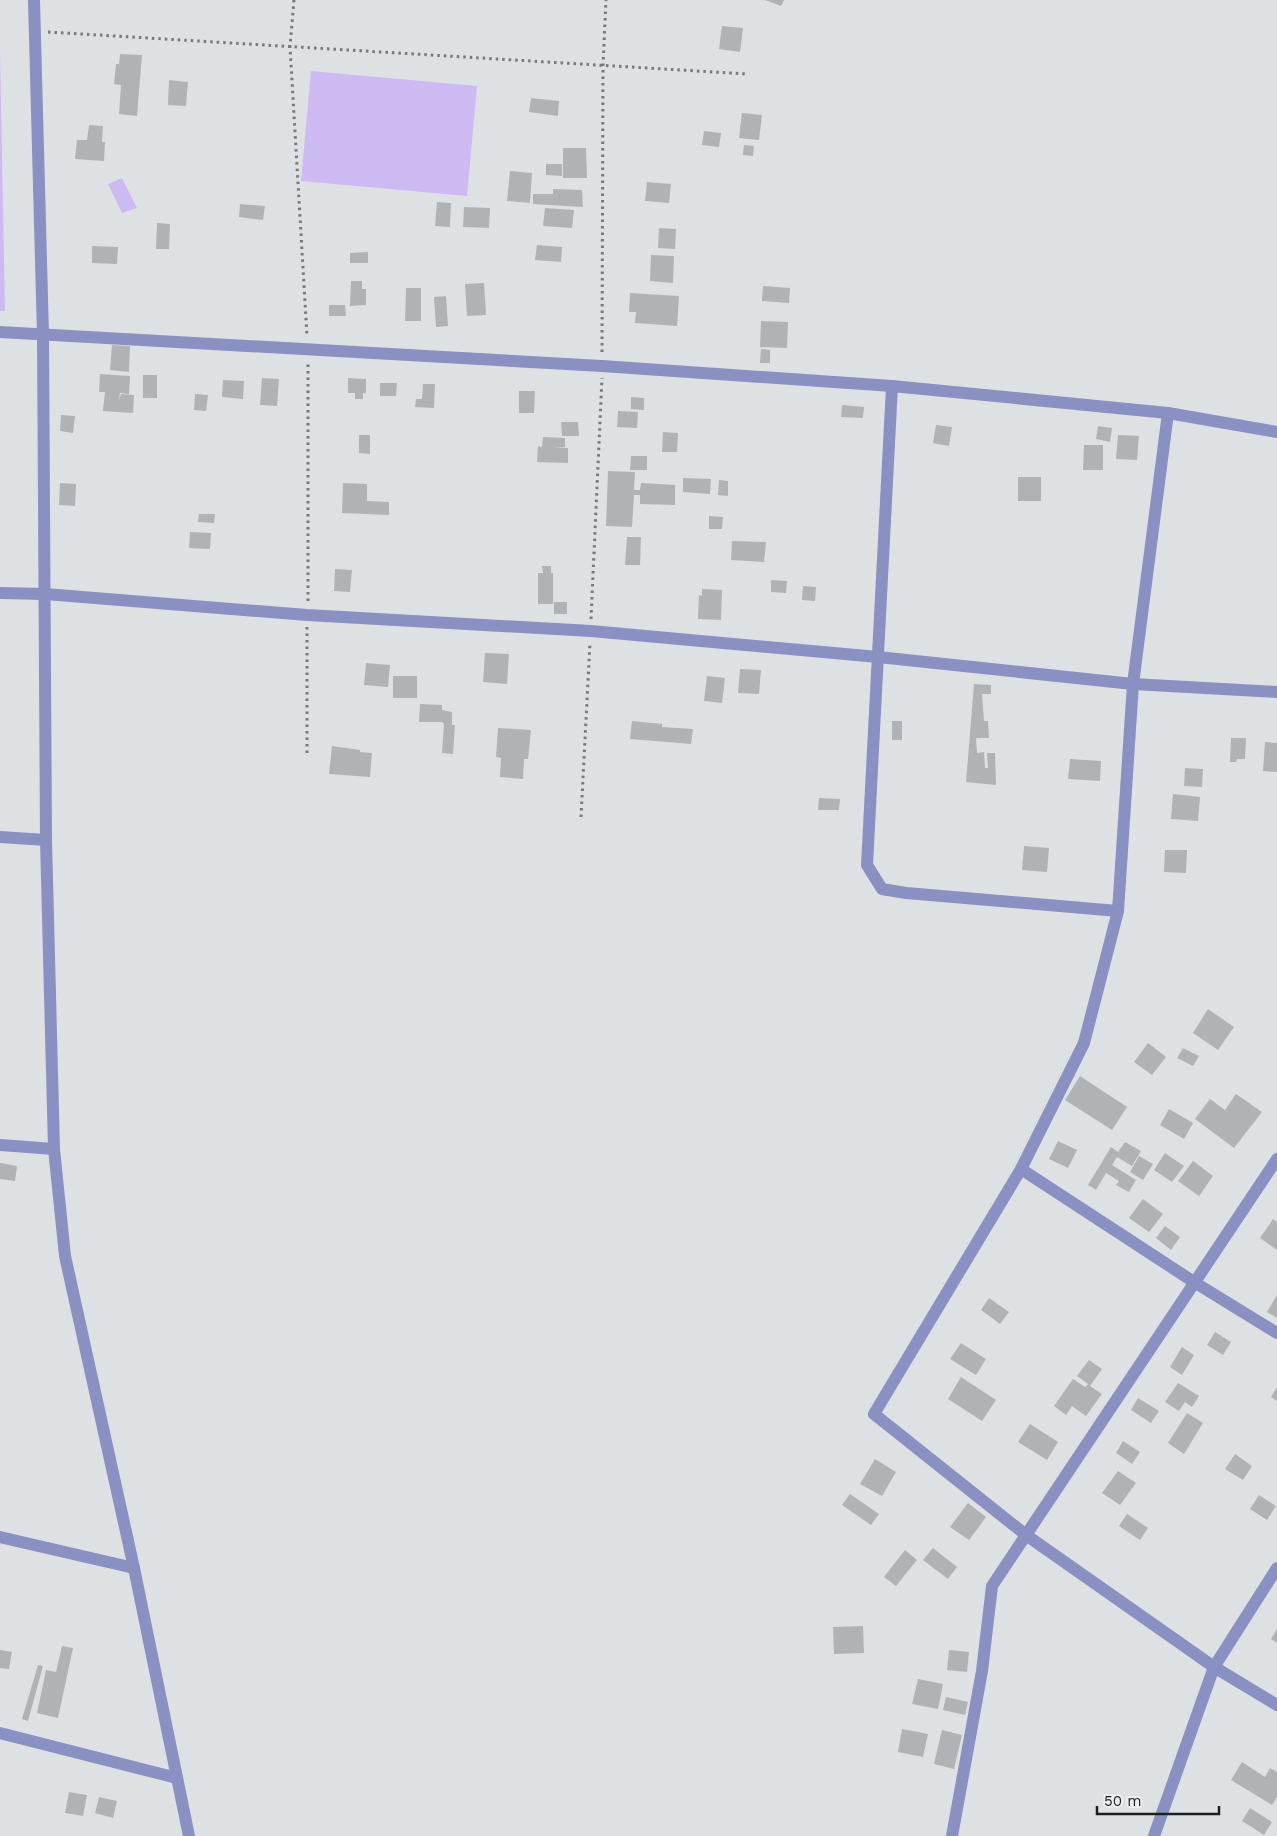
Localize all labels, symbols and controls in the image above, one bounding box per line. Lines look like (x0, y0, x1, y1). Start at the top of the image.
scale bar (1097, 1784, 1220, 1816)
text: 50 m (1104, 1792, 1141, 1810)

